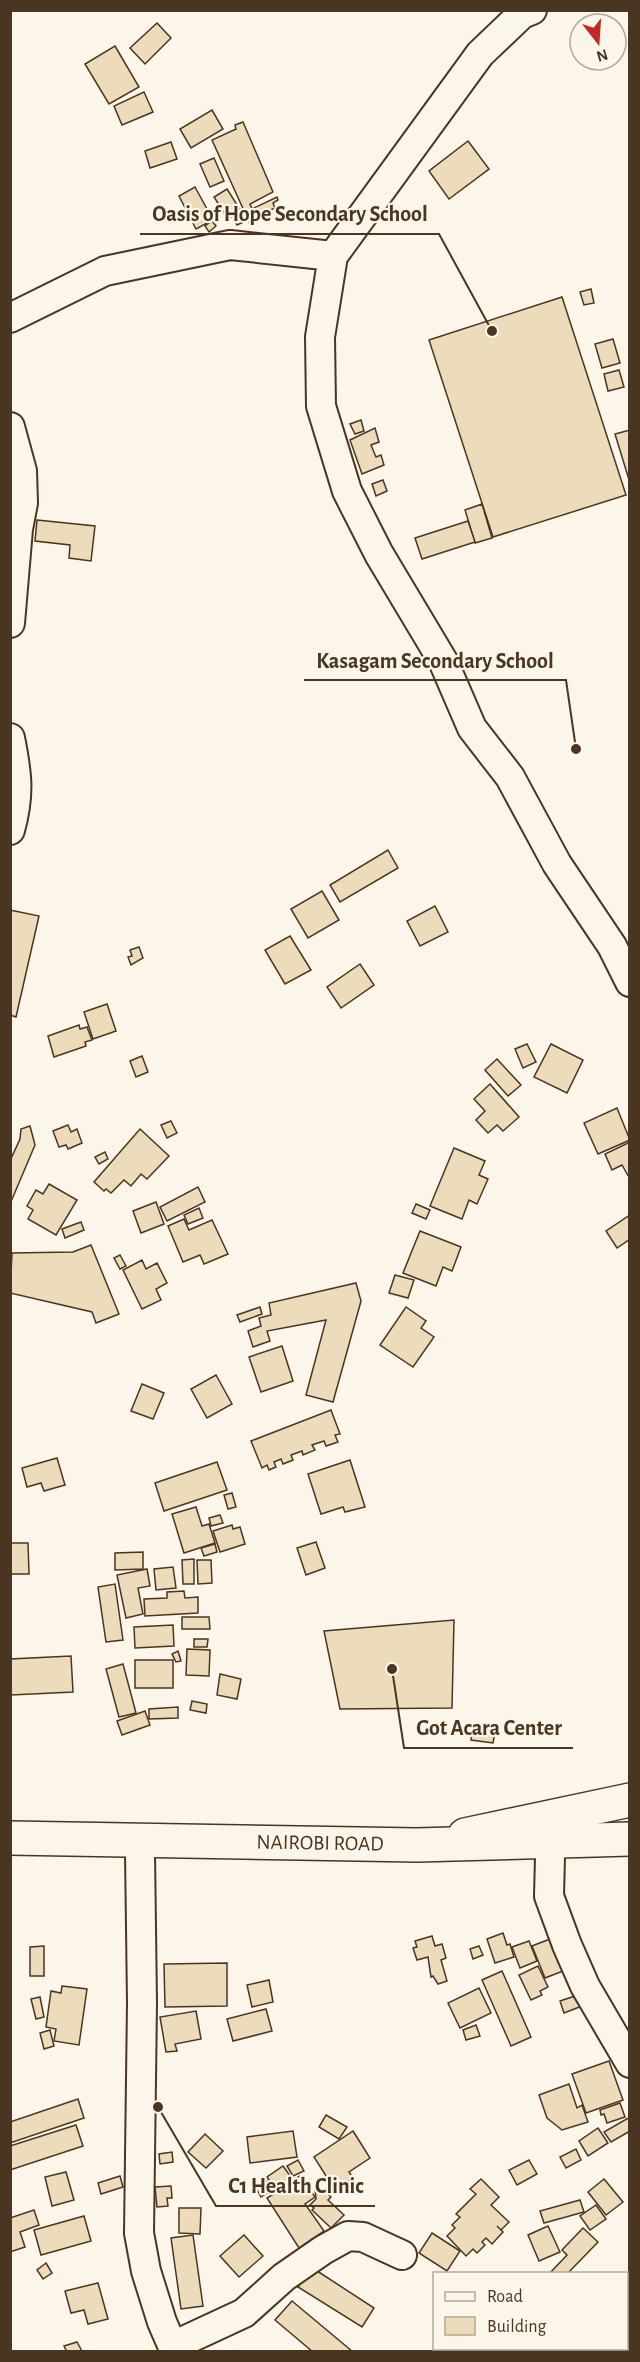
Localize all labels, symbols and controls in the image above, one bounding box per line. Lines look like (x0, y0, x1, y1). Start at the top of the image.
north arrow (568, 12, 628, 72)
text: N (594, 46, 610, 65)
callout: Oasis of Hope Secondary School (140, 194, 439, 234)
text: Oasis of Hope Secondary School (152, 203, 428, 226)
callout: Kasagam Secondary School (304, 640, 566, 680)
text: Kasagam Secondary School (316, 650, 554, 673)
callout: Got Acara Center (404, 1708, 573, 1748)
text: Got Acara Center (416, 1717, 562, 1739)
street label: NAIROBI ROAD (256, 1831, 384, 1855)
callout: C1 Health Clinic (216, 2166, 375, 2206)
text: C1 Health Clinic (228, 2175, 364, 2197)
legend (433, 2272, 628, 2350)
text: Road (487, 2288, 523, 2306)
text: Building (487, 2318, 547, 2336)

